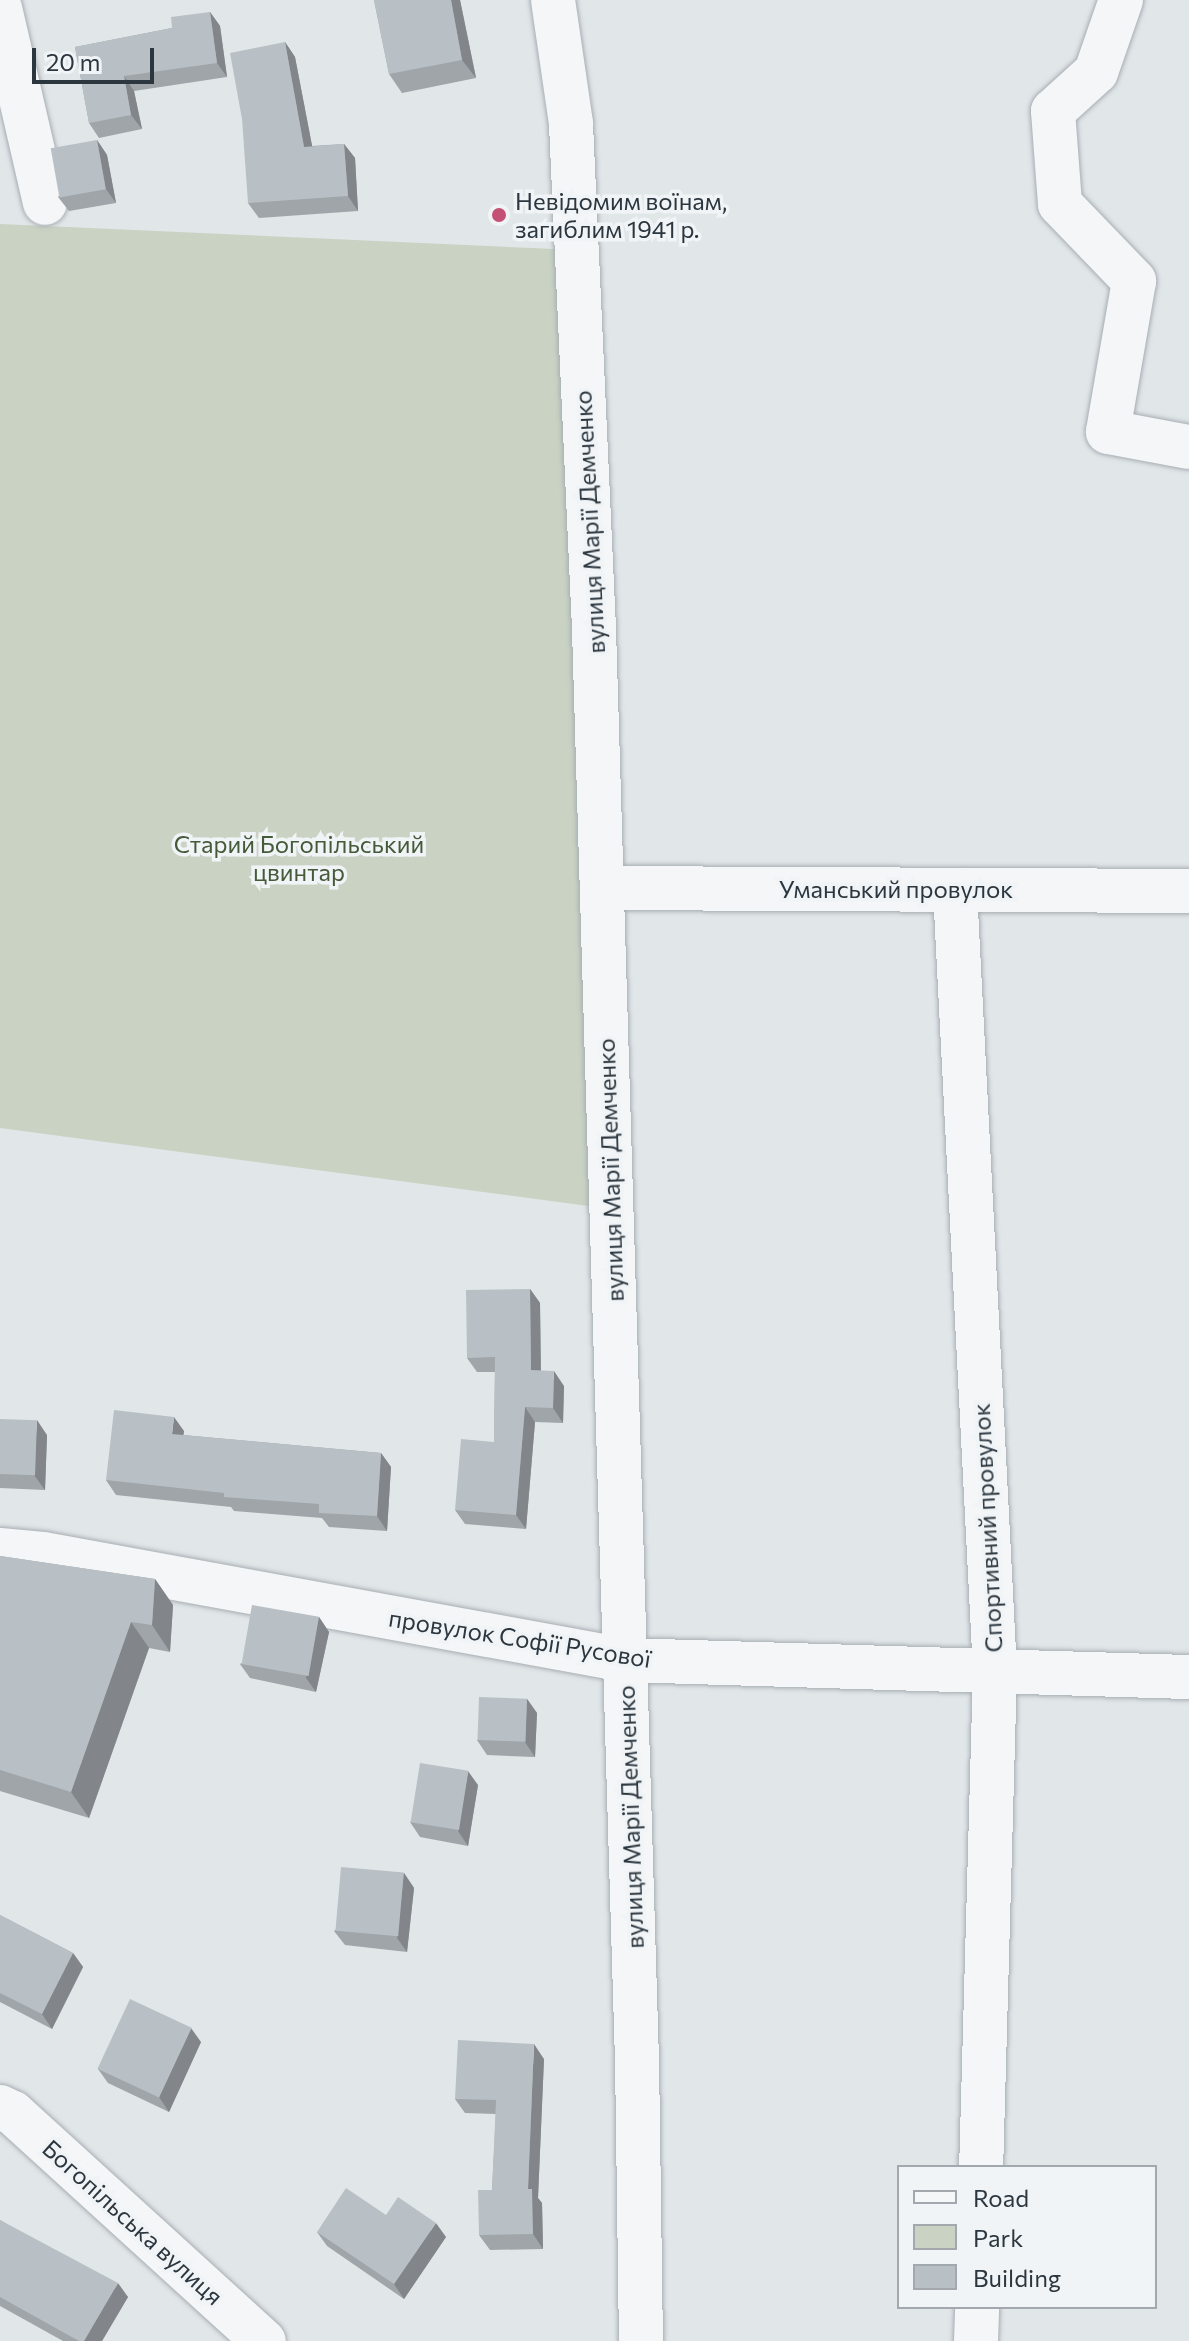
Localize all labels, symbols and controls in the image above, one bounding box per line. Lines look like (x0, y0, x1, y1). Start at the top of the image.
scale bar (36, 32, 158, 82)
text: 20 m (46, 47, 100, 76)
place label: Невідомим воїнам, загиблим 1941 р. (515, 187, 727, 243)
marker: Невідомим воїнам, загиблим 1941 р. (490, 206, 508, 224)
street label: вулиця Марії Демченко (568, 390, 610, 654)
park label: Старий Богопільський цвинтар (174, 830, 424, 886)
street label: Уманський провулок (779, 875, 1013, 903)
street label: вулиця Марії Демченко (591, 1038, 629, 1302)
street label: Спортивний провулок (966, 1403, 1008, 1653)
street label: провулок Софії Русової (387, 1603, 653, 1673)
street label: вулиця Марії Демченко (611, 1685, 649, 1949)
street label: Богопільська вулиця (37, 2133, 229, 2311)
legend (897, 2165, 1157, 2309)
text: Road (973, 2183, 1029, 2212)
text: Park (973, 2223, 1023, 2252)
text: Building (973, 2263, 1061, 2292)

